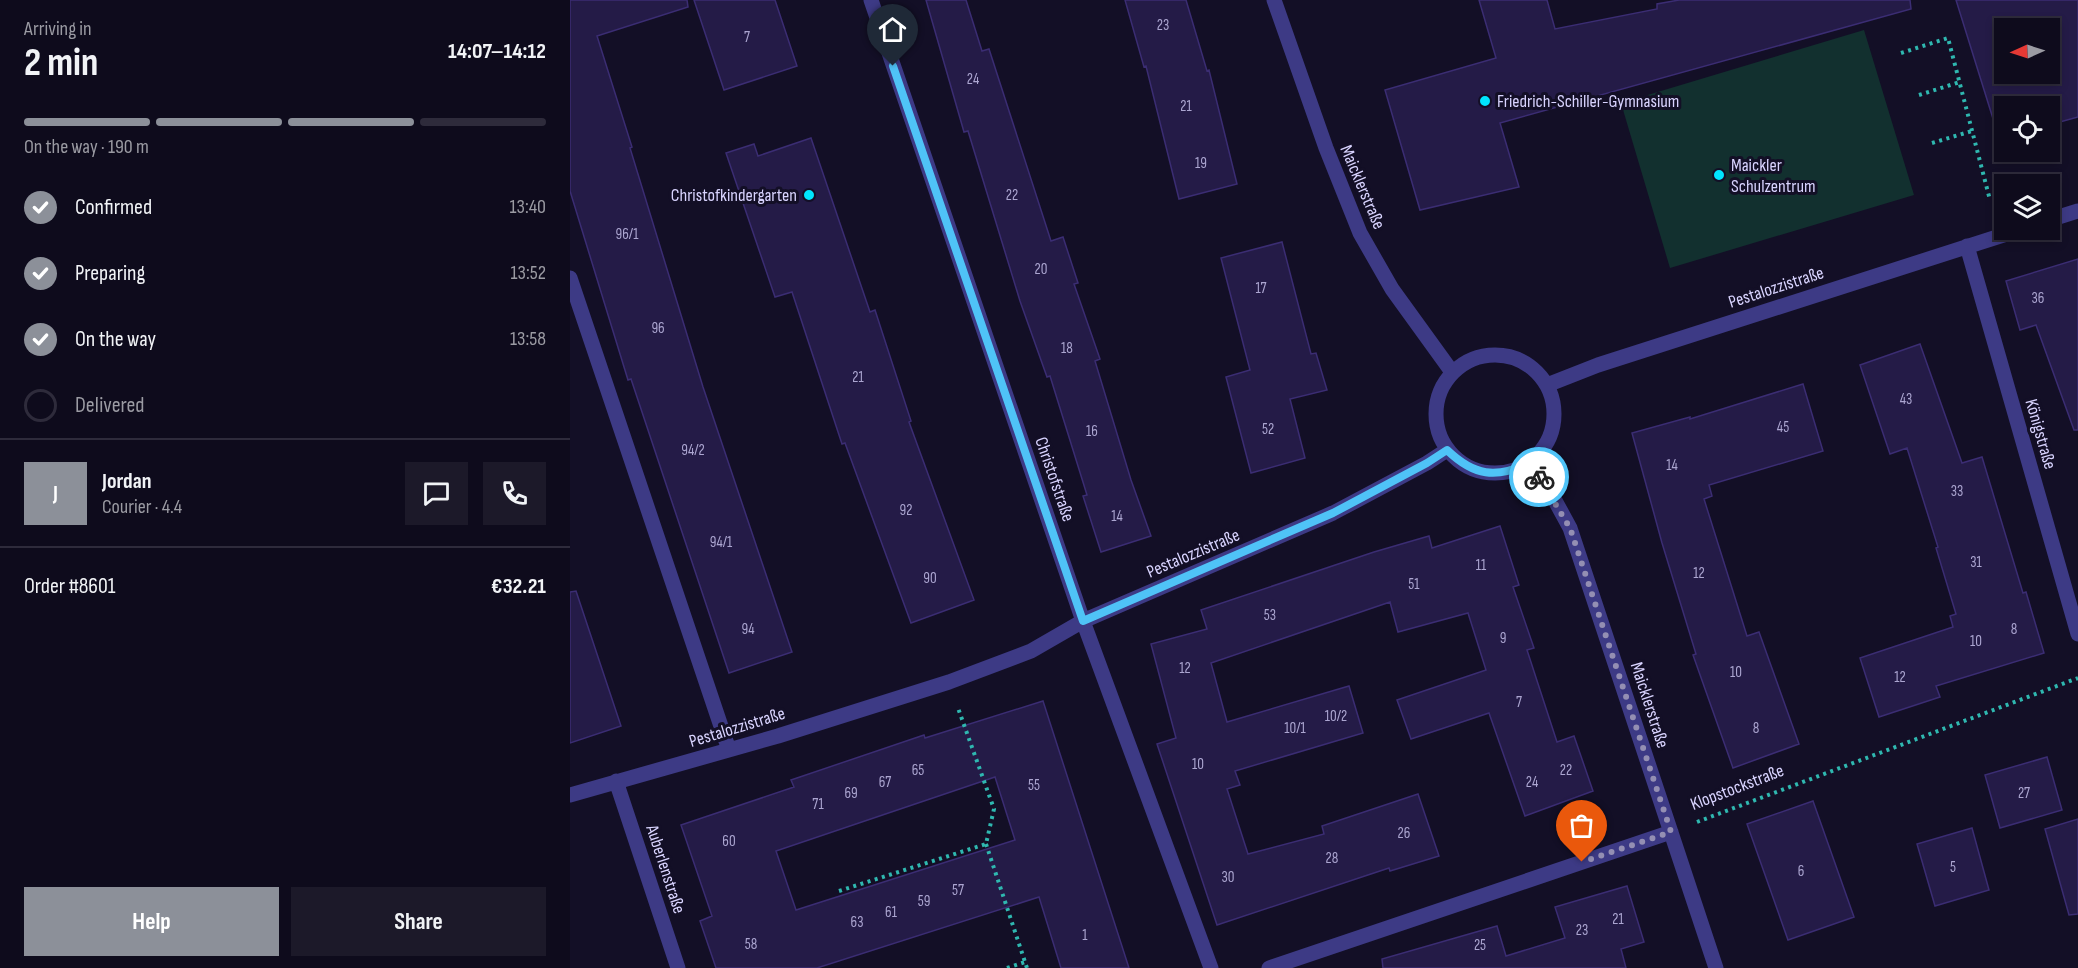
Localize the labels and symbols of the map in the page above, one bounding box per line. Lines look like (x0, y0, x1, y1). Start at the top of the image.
pin (867, 4, 918, 66)
house number: 23 (1157, 16, 1169, 35)
north arrow (1994, 18, 2060, 84)
house number: 7 (744, 28, 750, 47)
house number: 24 (967, 70, 979, 89)
place label: Friedrich-Schiller-Gymnasium (1497, 91, 1679, 112)
marker: Friedrich-Schiller-Gymnasium (1478, 94, 1492, 108)
house number: 21 (1180, 97, 1192, 116)
street label: Maicklerstraße (1335, 142, 1390, 232)
house number: 19 (1195, 154, 1207, 173)
place label: Maickler Schulzentrum (1731, 155, 1816, 197)
marker: Maickler Schulzentrum (1712, 168, 1726, 182)
place label: Christofkindergarten (671, 185, 797, 206)
house number: 22 (1006, 186, 1018, 205)
marker: Christofkindergarten (802, 188, 816, 202)
house number: 96/1 (616, 225, 639, 244)
house number: 20 (1035, 260, 1047, 279)
street label: Pestalozzistraße (1726, 262, 1827, 313)
house number: 17 (1255, 279, 1267, 298)
house number: 36 (2032, 289, 2044, 308)
house number: 96 (651, 319, 665, 338)
house number: 18 (1061, 339, 1073, 358)
house number: 21 (852, 368, 864, 387)
house number: 43 (1900, 390, 1912, 409)
street label: Königstraße (2020, 397, 2061, 472)
house number: 45 (1777, 418, 1789, 437)
house number: 52 (1262, 420, 1274, 439)
house number: 16 (1086, 422, 1098, 441)
street label: Christofstraße (1030, 434, 1079, 524)
house number: 94/2 (681, 441, 705, 460)
courier (1509, 447, 1569, 507)
house number: 14 (1666, 456, 1678, 475)
house number: 33 (1951, 482, 1963, 501)
house number: 92 (900, 501, 912, 520)
house number: 14 (1111, 507, 1123, 526)
street label: Pestalozzistraße (1143, 524, 1243, 582)
house number: 94/1 (710, 533, 733, 552)
house number: 31 (1970, 553, 1983, 572)
house number: 11 (1476, 556, 1487, 575)
house number: 12 (1693, 564, 1705, 583)
house number: 90 (923, 569, 937, 588)
house number: 51 (1408, 575, 1420, 594)
house number: 53 (1264, 606, 1276, 625)
house number: 94 (742, 620, 754, 639)
house number: 8 (2011, 620, 2017, 639)
house number: 9 (1500, 629, 1506, 648)
house number: 10 (1970, 632, 1982, 651)
house number: 12 (1179, 659, 1191, 678)
street label: Maicklerstraße (1626, 660, 1673, 751)
house number: 10 (1730, 663, 1742, 682)
house number: 12 (1894, 668, 1906, 687)
house number: 7 (1516, 693, 1522, 712)
street label: Pestalozzistraße (687, 703, 788, 752)
house number: 10/2 (1325, 707, 1347, 726)
house number: 10/1 (1284, 719, 1307, 738)
house number: 8 (1753, 719, 1759, 738)
house number: 10 (1192, 755, 1204, 774)
street label: Klopstockstraße (1688, 760, 1787, 815)
house number: 65 (912, 761, 924, 780)
house number: 22 (1560, 761, 1572, 780)
house number: 67 (879, 773, 891, 792)
house number: 24 (1526, 773, 1538, 792)
house number: 55 (1028, 776, 1040, 795)
house number: 69 (844, 784, 858, 803)
house number: 27 (2018, 784, 2030, 803)
house number: 71 (812, 795, 824, 814)
pin (1556, 800, 1607, 862)
street label: Auberlenstraße (641, 821, 690, 916)
house number: 26 (1398, 824, 1410, 843)
house number: 60 (722, 832, 736, 851)
house number: 28 (1326, 849, 1338, 868)
house number: 5 (1950, 858, 1956, 877)
house number: 6 (1798, 862, 1804, 881)
house number: 30 (1222, 868, 1234, 887)
house number: 57 (952, 881, 964, 900)
house number: 59 (918, 892, 930, 911)
house number: 61 (885, 903, 898, 922)
house number: 21 (1612, 910, 1624, 929)
house number: 63 (851, 913, 863, 932)
house number: 23 (1576, 921, 1588, 940)
house number: 1 (1082, 926, 1088, 945)
house number: 58 (745, 935, 757, 954)
house number: 25 (1474, 936, 1486, 955)

